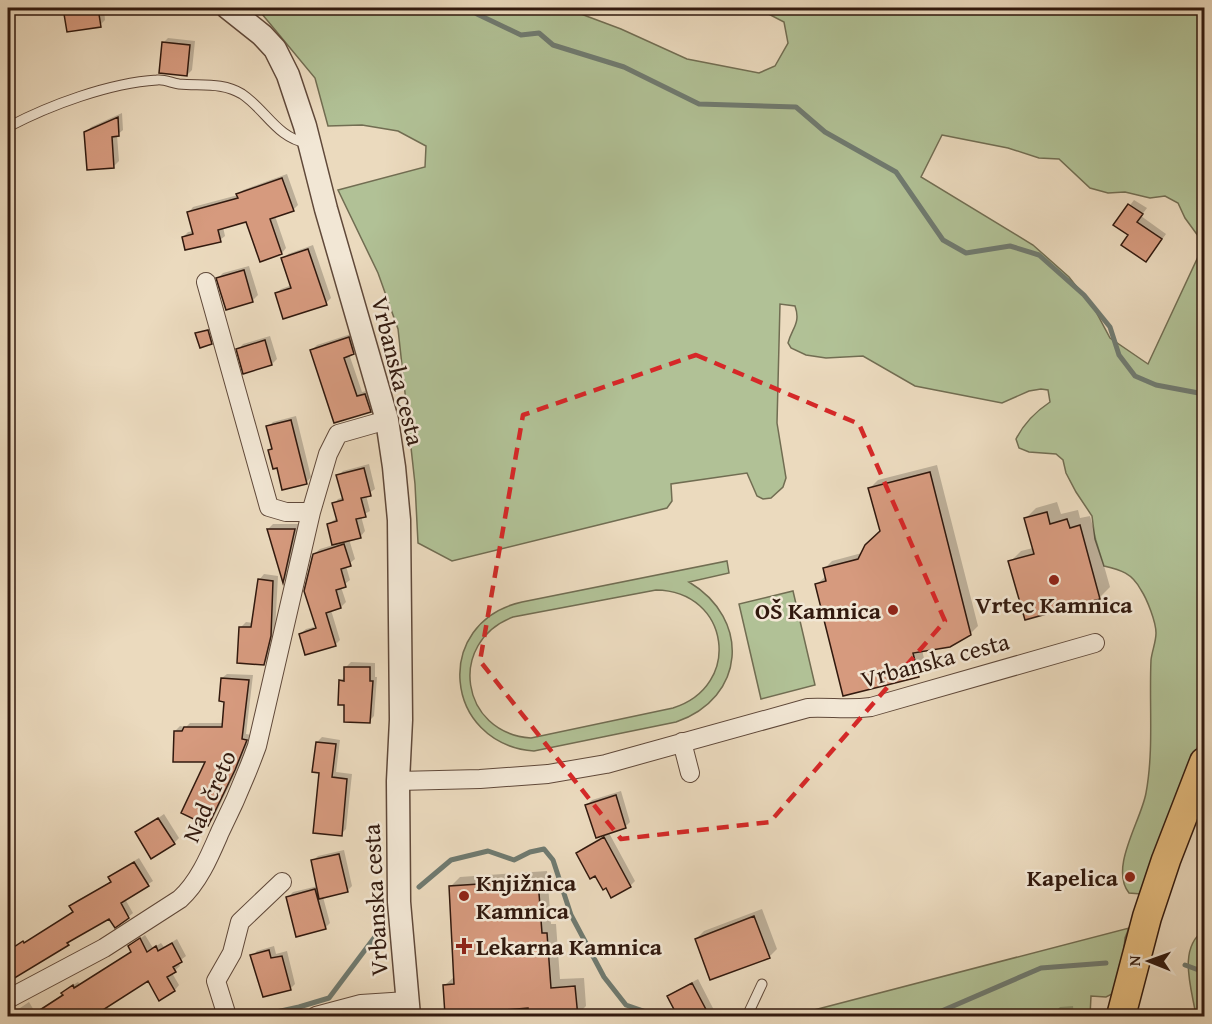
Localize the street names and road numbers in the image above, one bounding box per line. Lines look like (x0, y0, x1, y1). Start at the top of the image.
street label: Vrbanska cesta (363, 293, 434, 450)
street label: Vrbanska cesta (857, 623, 1014, 697)
street label: Nad čreto (173, 744, 245, 848)
street label: Vrbanska cesta (354, 822, 396, 977)

